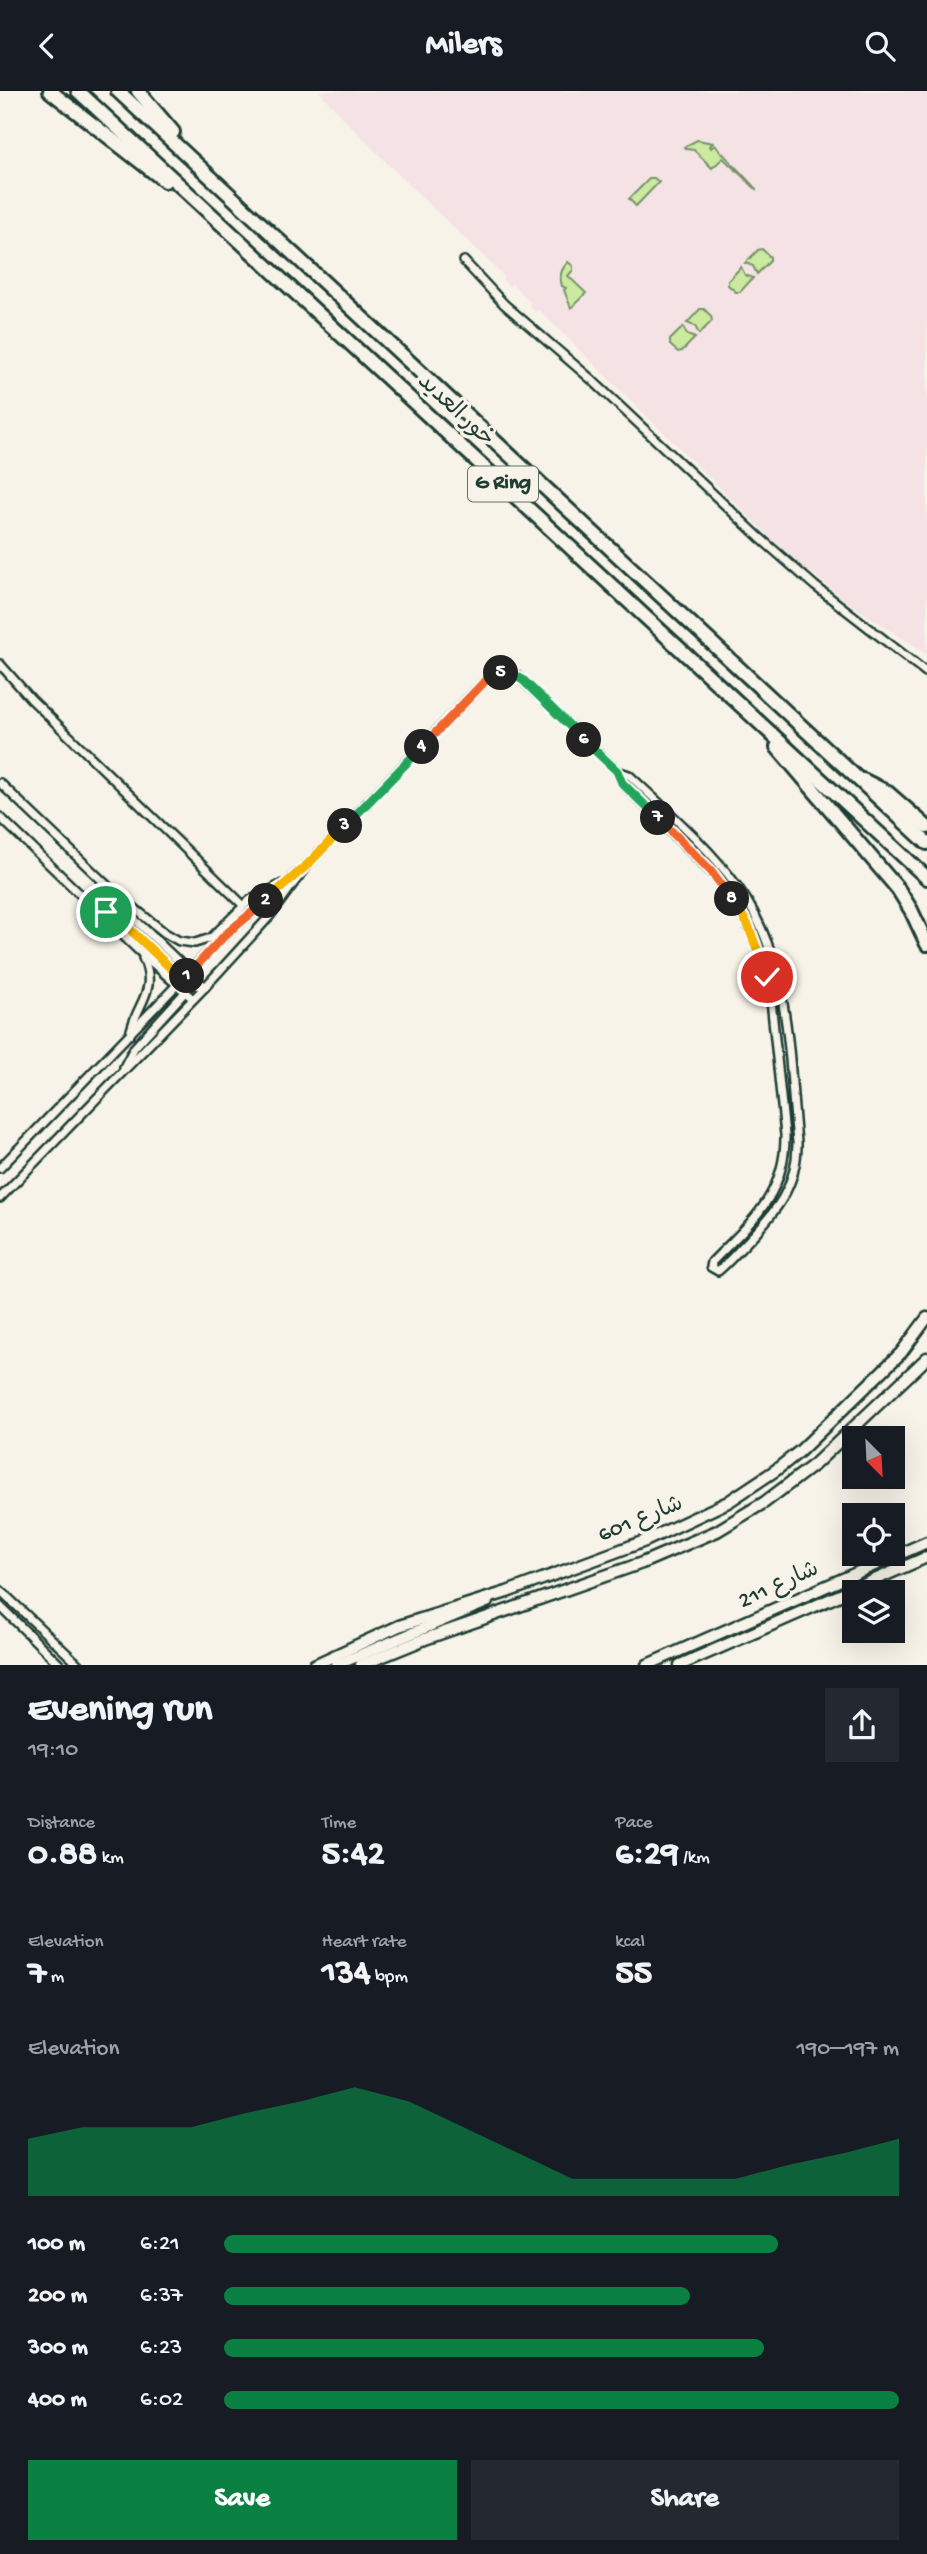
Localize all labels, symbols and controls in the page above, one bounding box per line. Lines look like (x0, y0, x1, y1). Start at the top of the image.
icon: back (28, 27, 66, 65)
text: Milers (426, 27, 501, 65)
icon: search (861, 27, 899, 65)
street label: خور العديد (411, 369, 499, 453)
road number: G Ring (468, 467, 538, 501)
pin: 5 (484, 655, 518, 691)
text: 5 (496, 661, 506, 684)
pin: 6 (566, 723, 602, 757)
text: 6 (579, 728, 588, 751)
pin: 4 (404, 729, 440, 765)
text: 4 (417, 735, 426, 758)
pin: 7 (640, 801, 676, 835)
text: 7 (653, 806, 662, 829)
pin: 3 (328, 809, 362, 843)
text: 3 (340, 814, 349, 837)
pin: 8 (714, 881, 750, 917)
pin (76, 882, 136, 942)
pin: 2 (248, 883, 284, 919)
text: 8 (726, 887, 737, 910)
text: 2 (261, 889, 270, 912)
icon: arrive (87, 893, 125, 931)
pin (737, 947, 797, 1007)
icon: check (748, 958, 786, 996)
pin: 1 (170, 959, 204, 994)
text: 1 (183, 964, 190, 987)
north arrow (842, 1426, 905, 1489)
map controls (842, 1426, 905, 1643)
street label: شارع 601 (595, 1491, 687, 1549)
button: locate (842, 1503, 905, 1566)
street label: شارع 211 (735, 1556, 823, 1616)
button: layers (842, 1580, 905, 1643)
button: share (825, 1688, 899, 1762)
text: Evening run (28, 1689, 212, 1733)
text: 19:10 (28, 1737, 78, 1764)
text: Distance (28, 1812, 95, 1835)
text: Time (322, 1812, 356, 1835)
text: Pace (615, 1812, 653, 1835)
text: 0.88 (28, 1835, 97, 1876)
text: 5:42 (322, 1835, 385, 1876)
text: 6:29 (615, 1835, 679, 1876)
text: km (97, 1847, 124, 1870)
text: /km (679, 1847, 710, 1870)
text: Elevation (28, 1931, 104, 1954)
text: Heart rate (322, 1931, 407, 1954)
text: kcal (615, 1931, 645, 1954)
text: 7 (28, 1954, 46, 1995)
text: 134 (322, 1954, 371, 1995)
text: 55 (615, 1954, 652, 1995)
text: m (46, 1966, 64, 1989)
text: bpm (371, 1966, 408, 1989)
text: Elevation (28, 2036, 119, 2063)
text: 190–197 m (796, 2036, 899, 2063)
text: 100 m (28, 2231, 85, 2258)
text: 6:21 (140, 2231, 179, 2258)
text: 200 m (28, 2283, 87, 2310)
text: 6:37 (140, 2283, 183, 2310)
text: 300 m (28, 2335, 88, 2362)
text: 6:23 (140, 2335, 182, 2362)
text: 400 m (28, 2387, 87, 2414)
text: 6:02 (140, 2387, 183, 2414)
button: Save (28, 2460, 457, 2540)
button: Share (471, 2460, 899, 2540)

